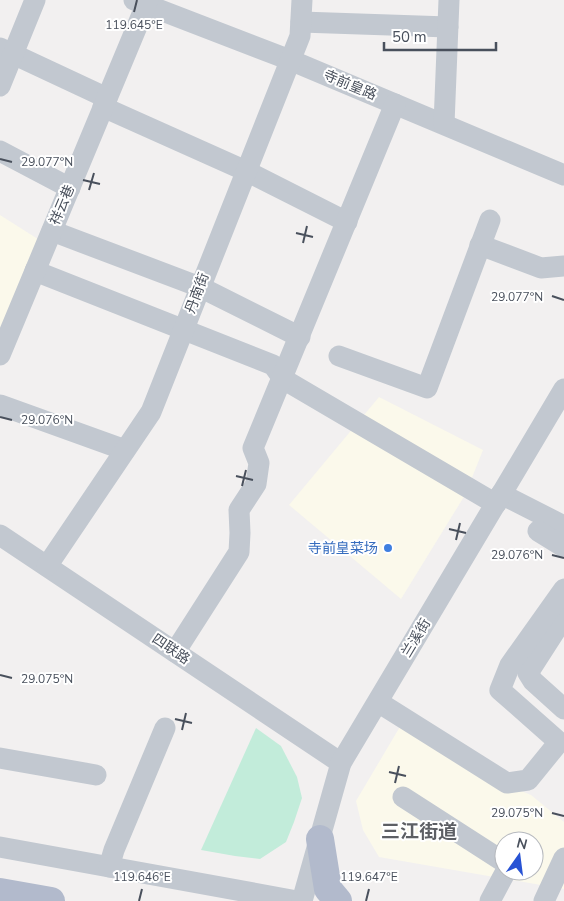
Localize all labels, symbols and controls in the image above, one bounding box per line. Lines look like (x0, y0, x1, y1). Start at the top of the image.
text: 119.645°E (105, 17, 163, 33)
scale bar (384, 20, 496, 52)
text: 50 m (392, 27, 427, 47)
street label: 寺前皇路 (321, 65, 379, 105)
text: 29.077°N (21, 154, 73, 170)
street label: 祥云巷 (45, 182, 79, 228)
street label: 丹南街 (181, 270, 213, 316)
text: 29.077°N (491, 289, 543, 305)
text: 29.076°N (21, 412, 73, 428)
place label: 寺前皇菜场 (308, 539, 378, 558)
marker: 寺前皇菜场 (382, 542, 394, 554)
text: 29.076°N (491, 547, 543, 563)
street label: 兰溪街 (397, 615, 435, 661)
street label: 四联路 (148, 629, 194, 669)
text: 29.075°N (21, 671, 73, 687)
text: 29.075°N (491, 805, 543, 821)
district label: 三江街道 (381, 819, 457, 845)
north arrow (494, 831, 544, 881)
text: N (515, 833, 529, 854)
text: 119.646°E (113, 869, 171, 885)
text: 119.647°E (340, 869, 398, 885)

